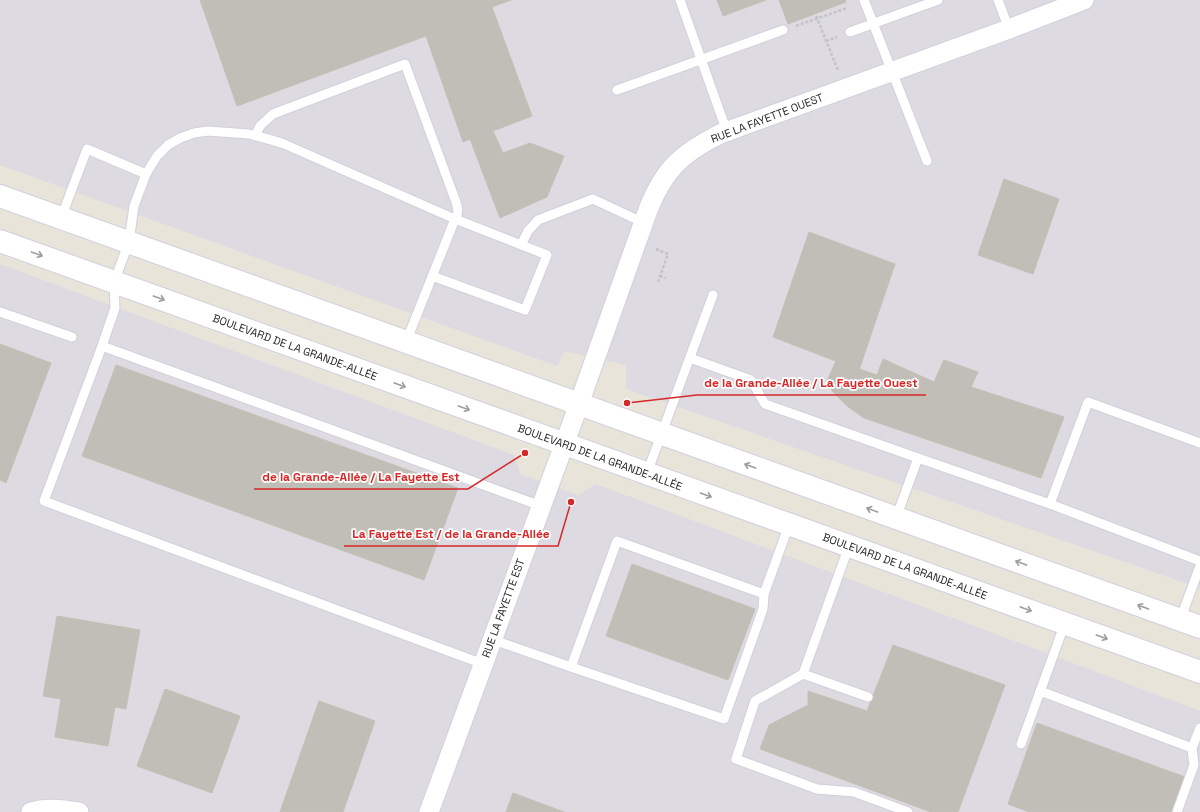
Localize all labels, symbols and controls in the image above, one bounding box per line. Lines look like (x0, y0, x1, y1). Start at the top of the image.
street label: RUE LA FAYETTE OUEST (709, 90, 826, 146)
one-way arrow (30, 250, 42, 258)
one-way arrow (153, 294, 165, 302)
street label: BOULEVARD DE LA GRANDE-ALLÉE (211, 311, 379, 383)
callout: de la Grande-Allée / La Fayette Ouest (697, 371, 926, 395)
text: de la Grande-Allée / La Fayette Ouest (704, 375, 918, 391)
one-way arrow (393, 381, 405, 389)
one-way arrow (458, 404, 470, 412)
street label: BOULEVARD DE LA GRANDE-ALLÉE (516, 421, 684, 493)
one-way arrow (745, 461, 757, 469)
callout: de la Grande-Allée / La Fayette Est (254, 465, 468, 489)
text: de la Grande-Allée / La Fayette Est (262, 469, 460, 485)
one-way arrow (700, 491, 712, 499)
one-way arrow (867, 505, 879, 513)
callout: La Fayette Est / de la Grande-Allée (344, 522, 558, 546)
text: La Fayette Est / de la Grande-Allée (352, 526, 550, 542)
street label: BOULEVARD DE LA GRANDE-ALLÉE (821, 530, 989, 602)
street label: RUE LA FAYETTE EST (479, 556, 528, 659)
one-way arrow (1016, 559, 1028, 567)
one-way arrow (1137, 603, 1150, 610)
one-way arrow (1020, 606, 1032, 614)
one-way arrow (1095, 633, 1107, 641)

